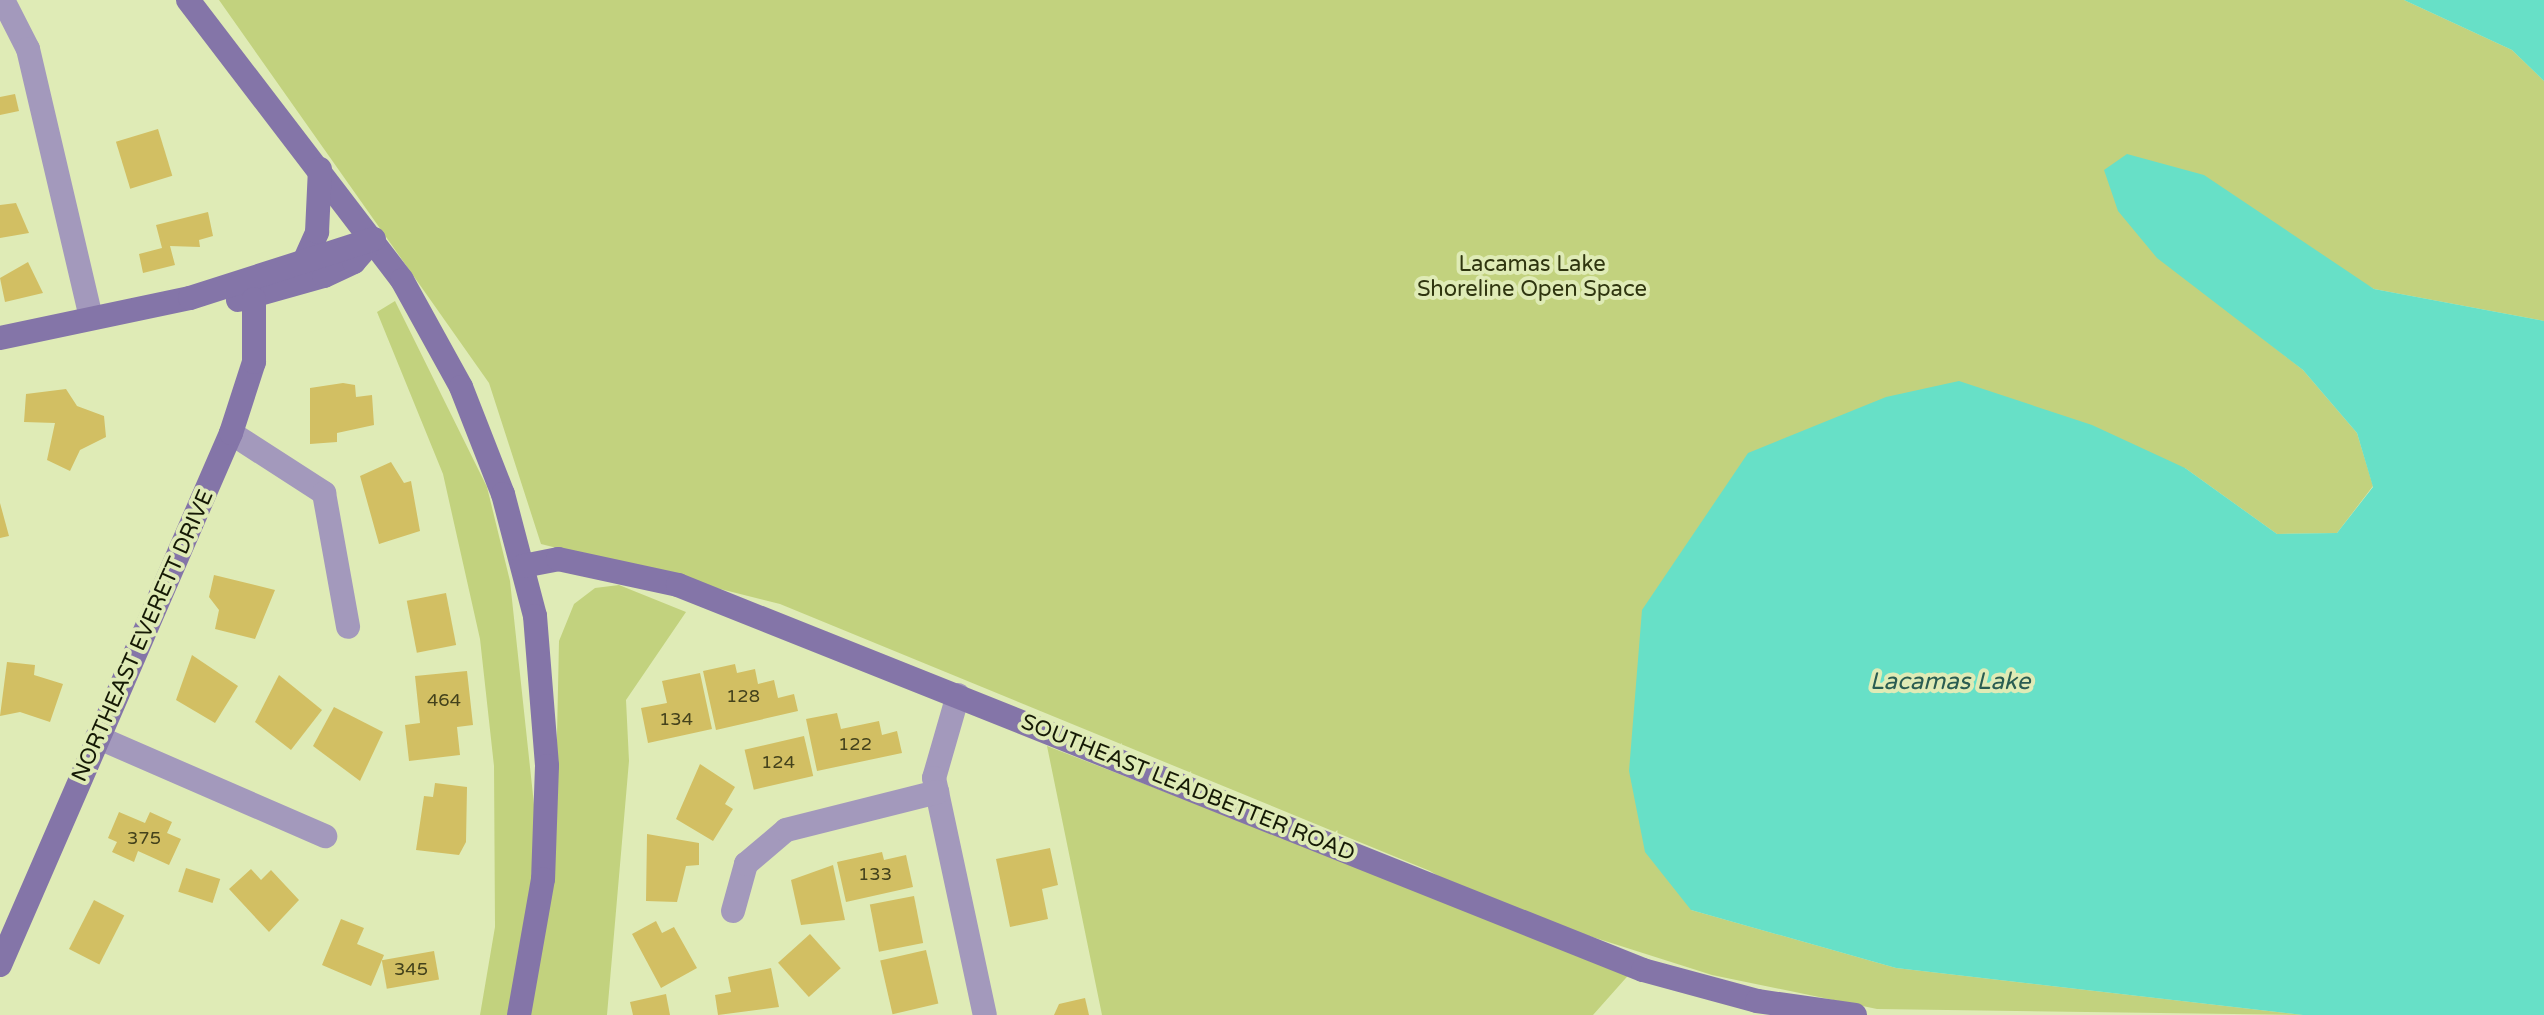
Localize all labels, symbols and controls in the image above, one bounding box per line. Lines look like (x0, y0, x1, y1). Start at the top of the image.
park label: Lacamas Lake Shoreline Open Space (1417, 251, 1647, 302)
street label: NORTHEAST EVERETT DRIVE (67, 486, 219, 786)
water label: Lacamas Lake (1870, 668, 2030, 696)
house number: 128 (726, 685, 760, 707)
house number: 464 (427, 689, 461, 711)
house number: 134 (659, 708, 693, 730)
street label: SOUTHEAST LEADBETTER ROAD (1017, 709, 1359, 867)
house number: 122 (838, 733, 872, 755)
house number: 124 (761, 751, 795, 773)
house number: 375 (127, 827, 161, 849)
house number: 133 (858, 863, 892, 885)
house number: 345 (394, 958, 428, 980)

